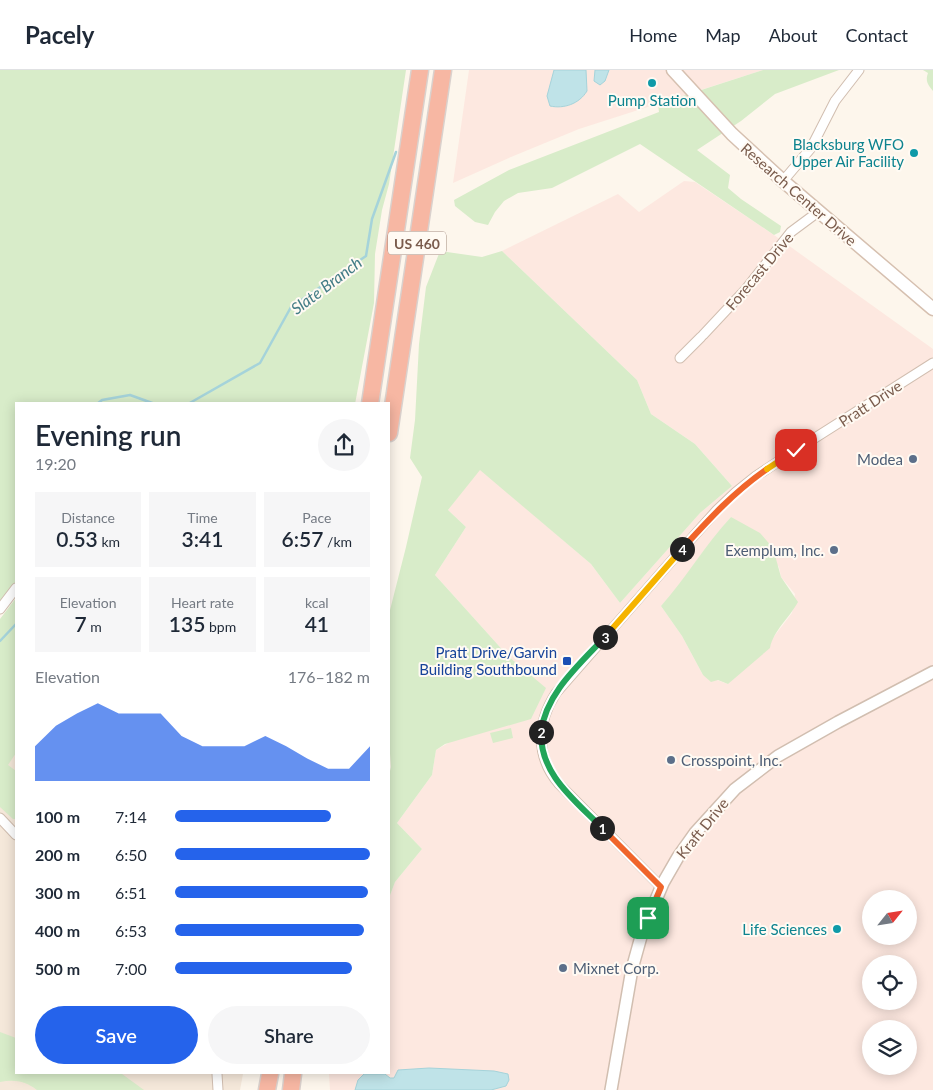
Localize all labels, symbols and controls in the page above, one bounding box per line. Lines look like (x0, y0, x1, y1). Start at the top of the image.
text: Pacely (25, 20, 94, 49)
text: Home (629, 24, 677, 46)
text: Map (705, 24, 741, 46)
text: About (769, 24, 818, 46)
text: Contact (846, 24, 908, 46)
marker: Pump Station (646, 77, 658, 89)
place label: Pump Station (608, 91, 696, 109)
place label: Blacksburg WFO Upper Air Facility (791, 135, 904, 170)
street label: Research Center Drive (738, 139, 861, 249)
marker: Blacksburg WFO Upper Air Facility (908, 147, 920, 159)
street label: Forecast Drive (721, 229, 797, 313)
road number: US 460 (388, 232, 446, 254)
water label: Slate Branch (287, 252, 365, 318)
street label: Pratt Drive (835, 376, 905, 430)
text: Evening run (35, 418, 181, 452)
button: share (318, 419, 370, 471)
pin (775, 429, 817, 471)
icon: check (782, 436, 810, 464)
place label: Modea (857, 450, 903, 468)
marker: Modea (907, 453, 919, 465)
text: 19:20 (35, 454, 76, 473)
text: Distance (61, 509, 115, 526)
text: Time (187, 509, 218, 526)
text: Pace (302, 509, 331, 526)
text: 0.53 (56, 526, 98, 551)
text: 3:41 (182, 526, 223, 551)
text: 6:57 (282, 526, 323, 551)
text: km (98, 533, 120, 550)
text: /km (323, 533, 352, 550)
pin: 4 (670, 536, 694, 562)
text: 4 (678, 541, 687, 558)
place label: Exemplum, Inc. (725, 541, 824, 559)
marker: Exemplum, Inc. (828, 544, 840, 556)
text: Elevation (60, 594, 117, 611)
text: Heart rate (171, 594, 234, 611)
text: kcal (305, 594, 329, 611)
text: 7 (75, 611, 87, 636)
text: 135 (169, 611, 205, 636)
text: 41 (305, 611, 329, 636)
text: m (87, 618, 102, 635)
text: bpm (205, 618, 236, 635)
pin: 3 (592, 624, 618, 650)
text: 3 (601, 629, 610, 646)
place label: Pratt Drive/Garvin Building Southbound (419, 643, 557, 678)
marker: Pratt Drive/Garvin Building Southbound (561, 655, 573, 667)
text: Elevation (35, 667, 100, 686)
text: 176–182 m (288, 667, 370, 686)
pin: 2 (528, 720, 554, 744)
text: 2 (537, 724, 546, 741)
place label: Crosspoint, Inc. (681, 751, 782, 769)
marker: Crosspoint, Inc. (665, 754, 677, 766)
street label: Kraft Drive (672, 794, 732, 862)
text: 100 m (35, 807, 80, 826)
text: 7:14 (115, 807, 147, 826)
pin: 1 (590, 816, 614, 840)
text: 1 (598, 820, 607, 837)
text: 200 m (35, 845, 80, 864)
text: 6:50 (115, 845, 147, 864)
text: 300 m (35, 883, 80, 902)
text: 6:51 (115, 883, 147, 902)
north arrow (862, 890, 918, 945)
map controls (862, 890, 917, 1075)
pin (627, 897, 669, 939)
icon: arrive (634, 904, 662, 932)
place label: Life Sciences (742, 920, 827, 938)
text: 400 m (35, 921, 80, 940)
text: 6:53 (115, 921, 147, 940)
marker: Life Sciences (831, 923, 843, 935)
button: locate (862, 955, 917, 1010)
text: 500 m (35, 959, 80, 978)
text: 7:00 (115, 959, 147, 978)
place label: Mixnet Corp. (573, 959, 659, 977)
marker: Mixnet Corp. (557, 962, 569, 974)
button: Save (35, 1006, 198, 1064)
button: Share (208, 1006, 370, 1064)
button: layers (862, 1020, 917, 1075)

